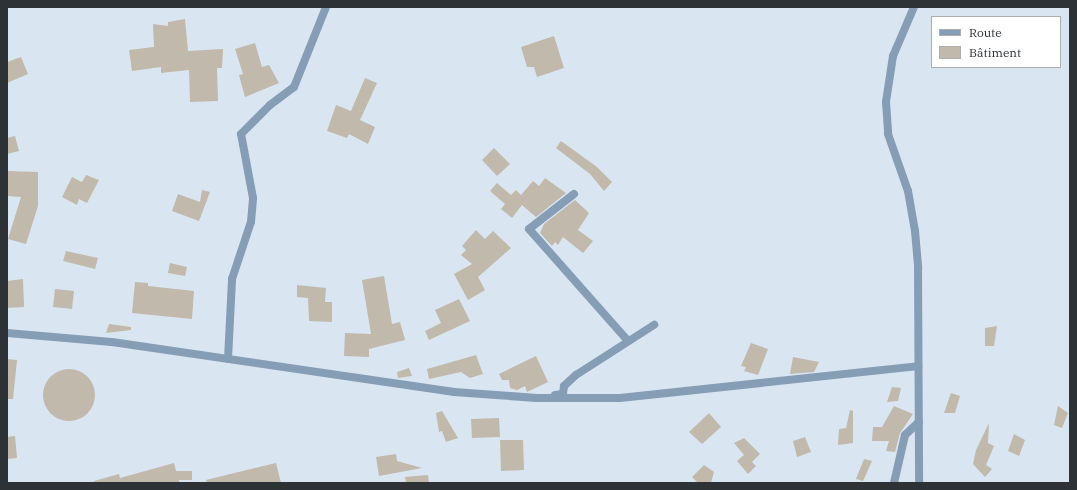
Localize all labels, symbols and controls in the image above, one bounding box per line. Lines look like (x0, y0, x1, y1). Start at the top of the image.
legend (931, 16, 1061, 68)
text: Route (969, 25, 1002, 40)
text: Bâtiment (969, 45, 1021, 60)

